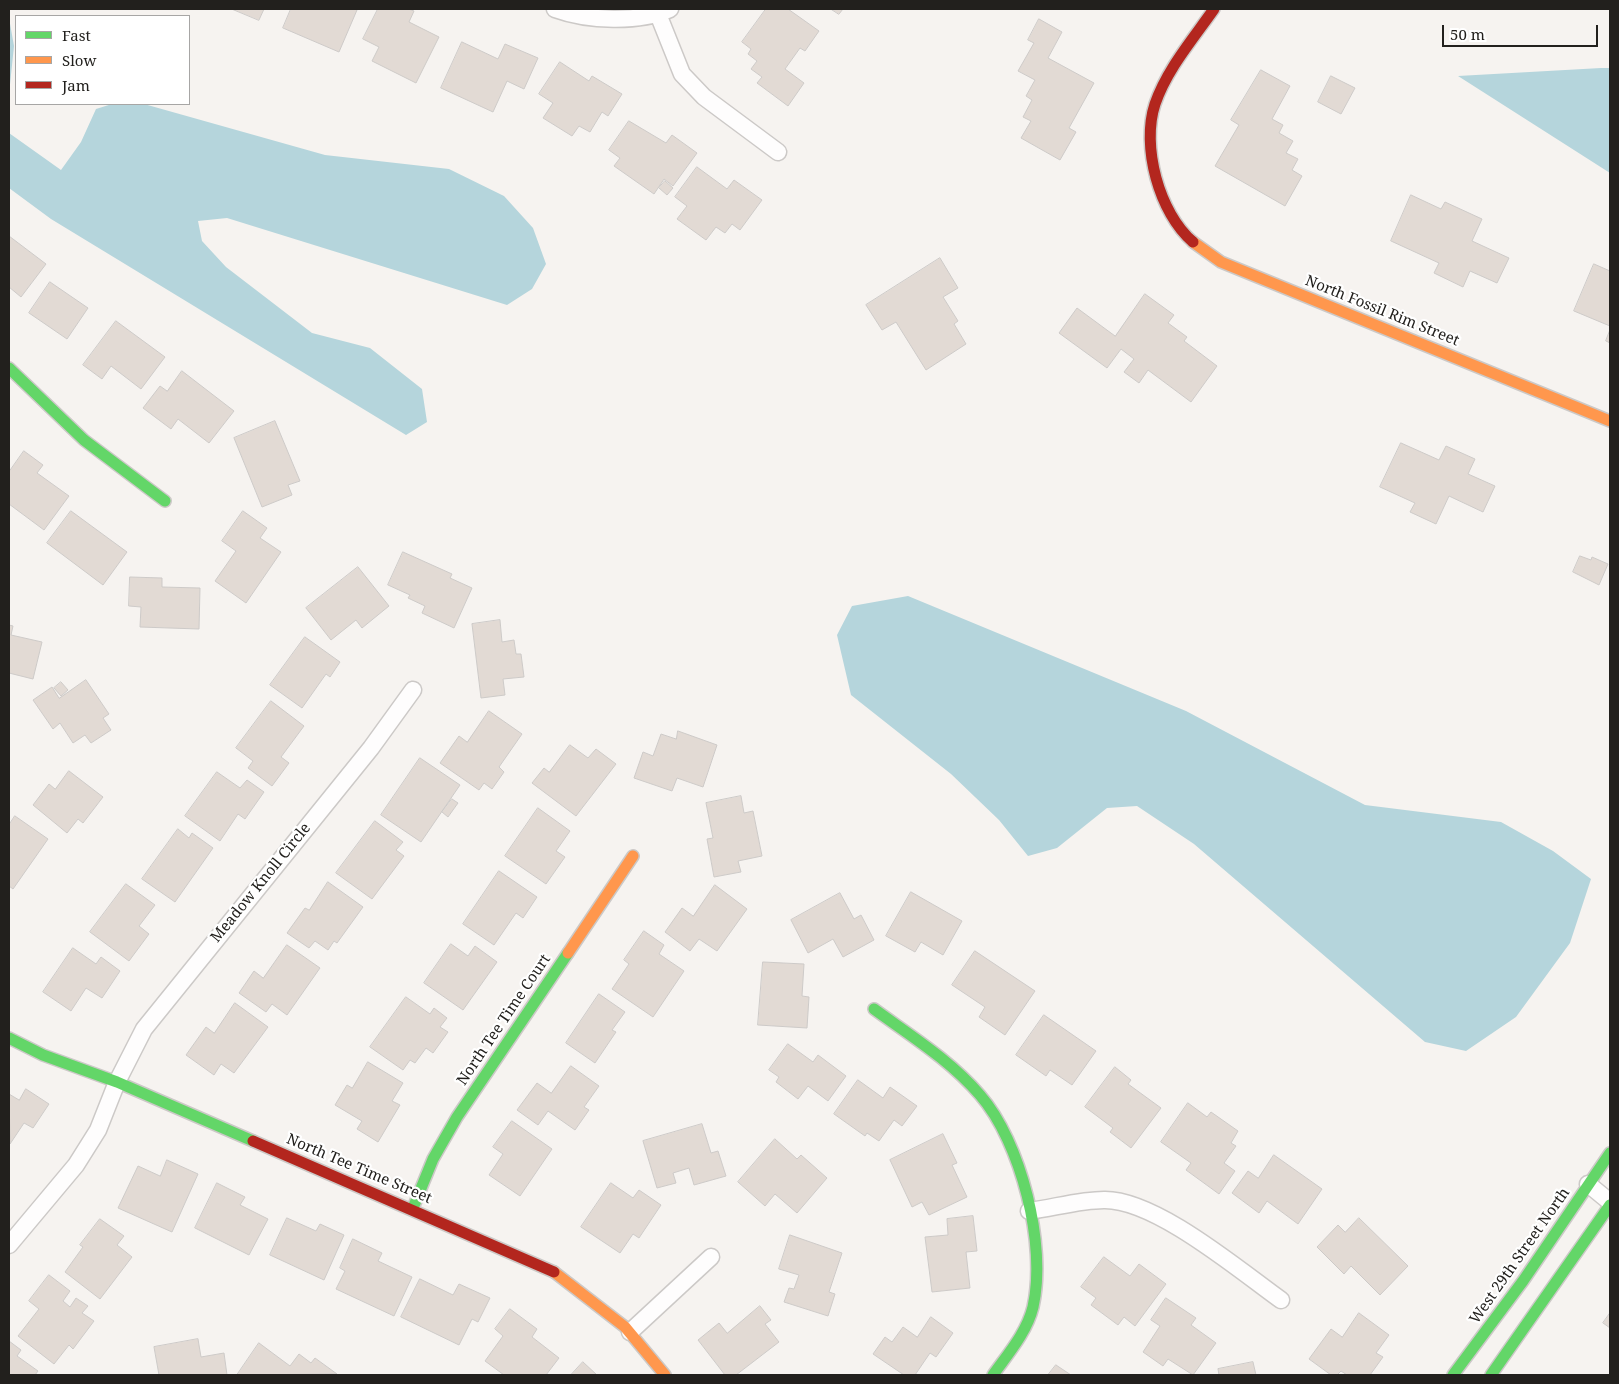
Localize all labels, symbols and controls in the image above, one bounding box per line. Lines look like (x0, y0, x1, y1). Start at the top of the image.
legend (15, 15, 190, 105)
scale bar (1444, 15, 1600, 47)
text: 50 m (1450, 24, 1485, 44)
text: Fast (62, 25, 91, 45)
text: Slow (62, 50, 96, 70)
text: Jam (62, 75, 90, 95)
street label: North Fossil Rim Street (1303, 272, 1461, 350)
street label: Meadow Knoll Circle (207, 820, 315, 946)
street label: North Tee Time Court (453, 951, 555, 1089)
street label: North Tee Time Street (284, 1130, 434, 1208)
street label: West 29th Street North (1466, 1185, 1574, 1327)

